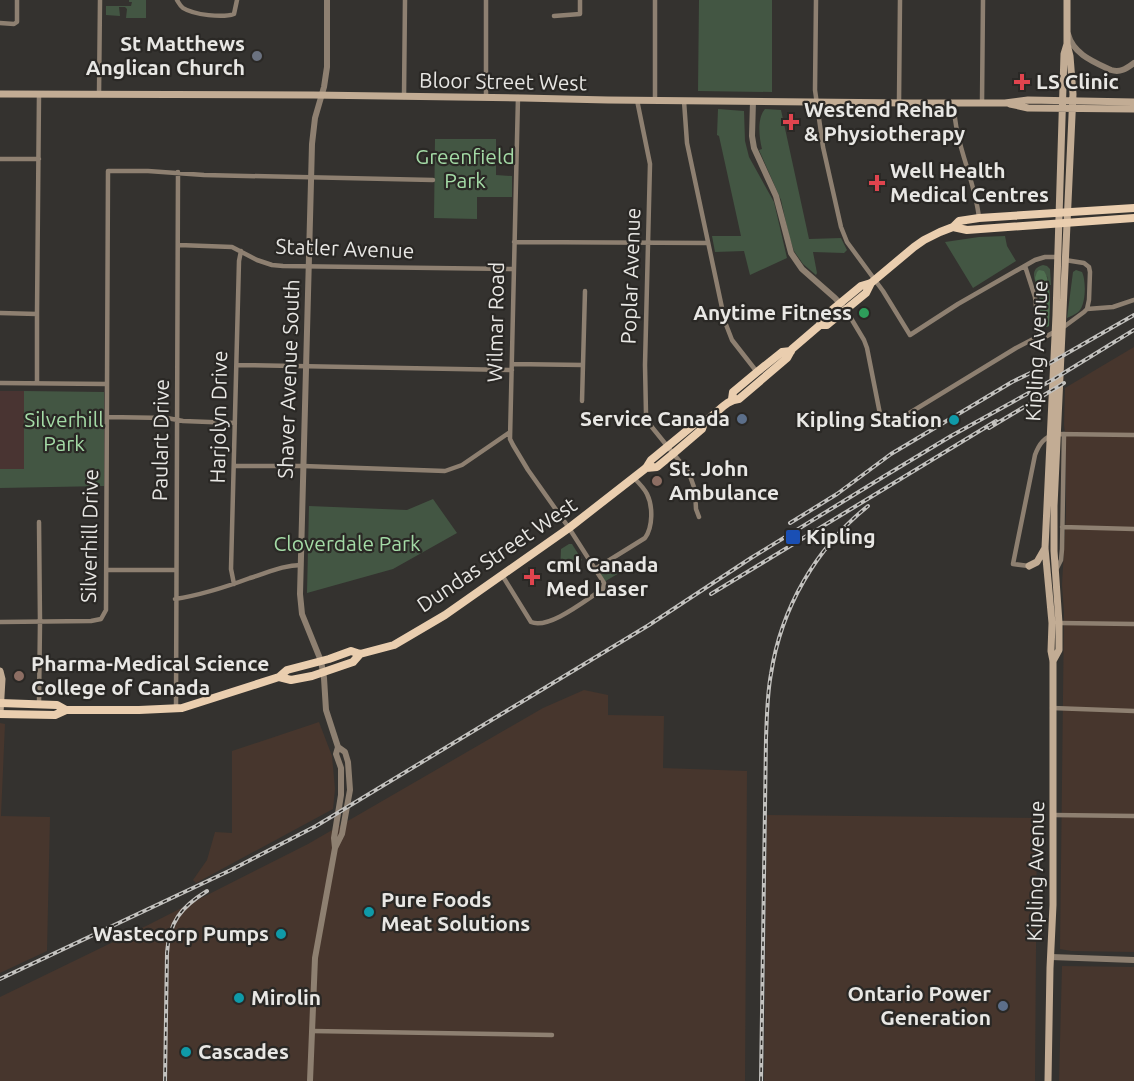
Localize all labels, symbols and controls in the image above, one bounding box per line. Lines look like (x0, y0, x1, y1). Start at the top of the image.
place label: St Matthews Anglican Church (86, 31, 245, 79)
marker: St Matthews Anglican Church (250, 49, 264, 63)
street label: Bloor Street West (419, 68, 587, 94)
place label: LS Clinic (1036, 69, 1119, 93)
marker: LS Clinic (1013, 73, 1031, 91)
place label: Westend Rehab & Physiotherapy (804, 97, 965, 145)
marker: Westend Rehab & Physiotherapy (782, 113, 800, 131)
park label: Greenfield Park (415, 144, 515, 192)
place label: Well Health Medical Centres (890, 158, 1049, 206)
marker: Well Health Medical Centres (868, 174, 886, 192)
street label: Poplar Avenue (616, 207, 644, 345)
street label: Statler Avenue (275, 234, 415, 262)
street label: Wilmar Road (482, 262, 508, 382)
street label: Shaver Avenue South (273, 279, 303, 479)
street label: Kipling Avenue (1020, 280, 1052, 422)
place label: Anytime Fitness (693, 300, 852, 324)
marker: Anytime Fitness (857, 306, 871, 320)
street label: Harjolyn Drive (205, 350, 231, 484)
street label: Paulart Drive (147, 379, 173, 501)
place label: Service Canada (580, 406, 730, 430)
park label: Silverhill Park (24, 407, 104, 455)
place label: Kipling Station (796, 407, 942, 431)
marker: Service Canada (735, 412, 749, 426)
marker: Kipling Station (947, 413, 961, 427)
place label: St. John Ambulance (669, 456, 779, 504)
street label: Silverhill Drive (76, 469, 102, 603)
marker: St. John Ambulance (650, 474, 664, 488)
street label: Dundas Street West (412, 492, 581, 616)
place label: Kipling (806, 524, 876, 548)
marker: Kipling (784, 528, 802, 546)
park label: Cloverdale Park (273, 531, 421, 555)
place label: cml Canada Med Laser (546, 552, 658, 600)
marker: cml Canada Med Laser (523, 568, 541, 586)
place label: Pharma-Medical Science College of Canada (31, 651, 269, 699)
marker: Pharma-Medical Science College of Canada (12, 669, 26, 683)
street label: Kipling Avenue (1022, 800, 1048, 942)
place label: Pure Foods Meat Solutions (381, 887, 530, 935)
marker: Pure Foods Meat Solutions (362, 905, 376, 919)
place label: Wastecorp Pumps (93, 921, 269, 945)
marker: Wastecorp Pumps (274, 927, 288, 941)
place label: Ontario Power Generation (848, 981, 991, 1029)
place label: Mirolin (251, 985, 321, 1009)
marker: Mirolin (232, 991, 246, 1005)
marker: Ontario Power Generation (996, 999, 1010, 1013)
place label: Cascades (198, 1039, 289, 1063)
marker: Cascades (179, 1045, 193, 1059)

